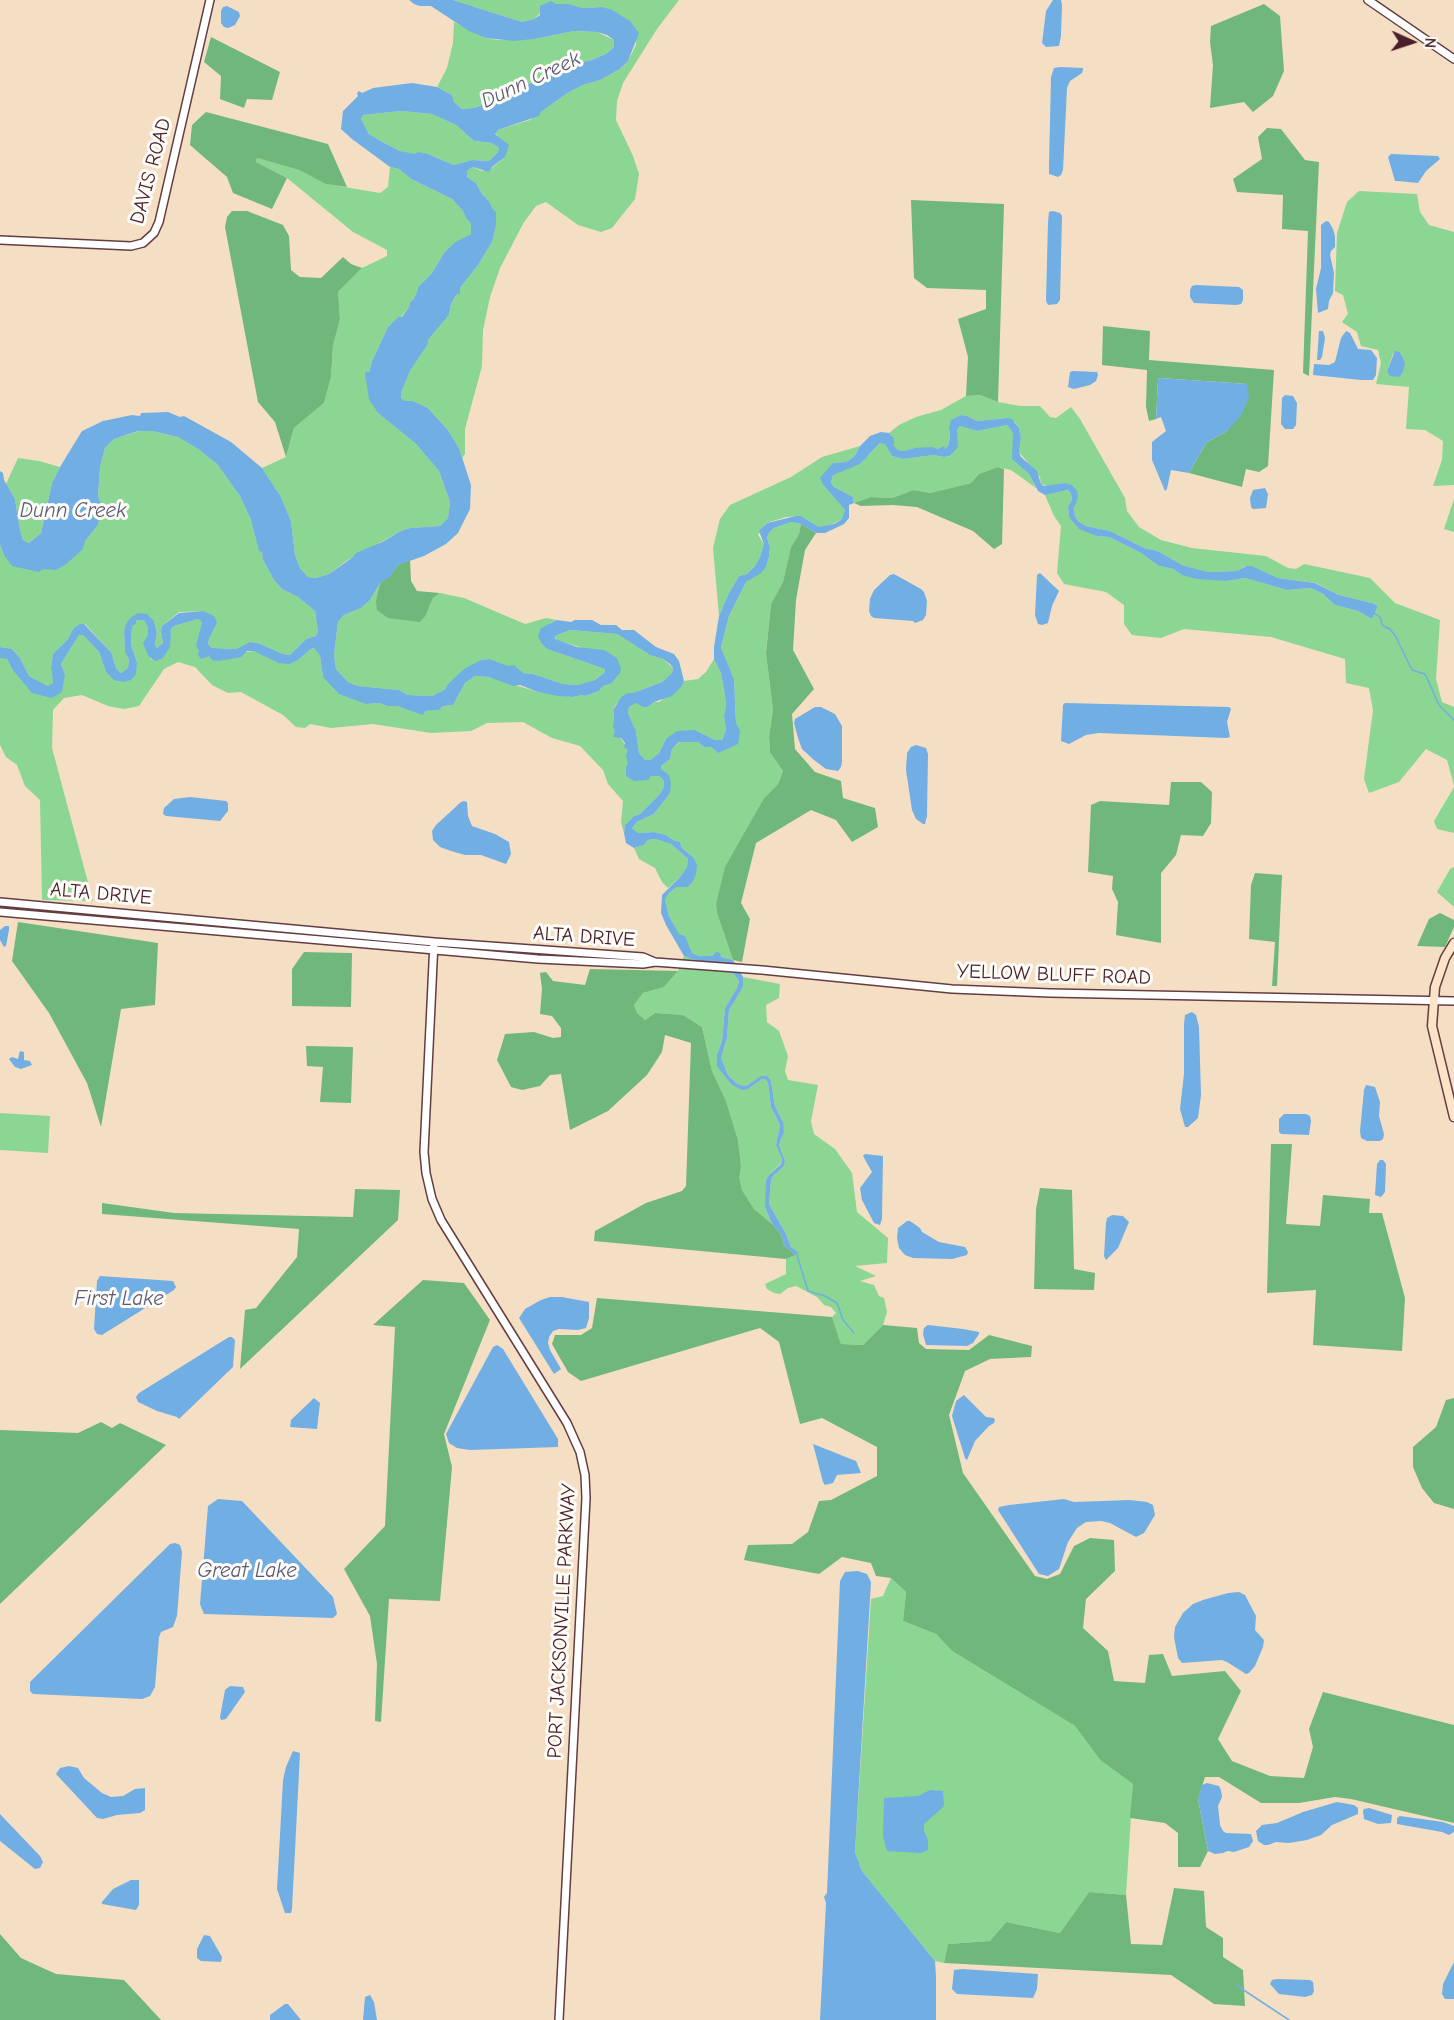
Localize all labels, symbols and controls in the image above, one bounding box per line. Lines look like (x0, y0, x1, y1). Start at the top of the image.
north arrow (1382, 12, 1442, 72)
text: N (1421, 37, 1439, 49)
water label: Dunn Creek (477, 46, 585, 114)
street label: DAVIS ROAD (125, 115, 177, 227)
water label: Dunn Creek (20, 498, 126, 524)
street label: ALTA DRIVE (49, 878, 153, 910)
street label: ALTA DRIVE (532, 921, 636, 953)
street label: YELLOW BLUFF ROAD (957, 960, 1151, 990)
water label: First Lake (74, 1286, 164, 1312)
street label: PORT JACKSONVILLE PARKWAY (543, 1483, 581, 1759)
water label: Great Lake (197, 1558, 297, 1584)

